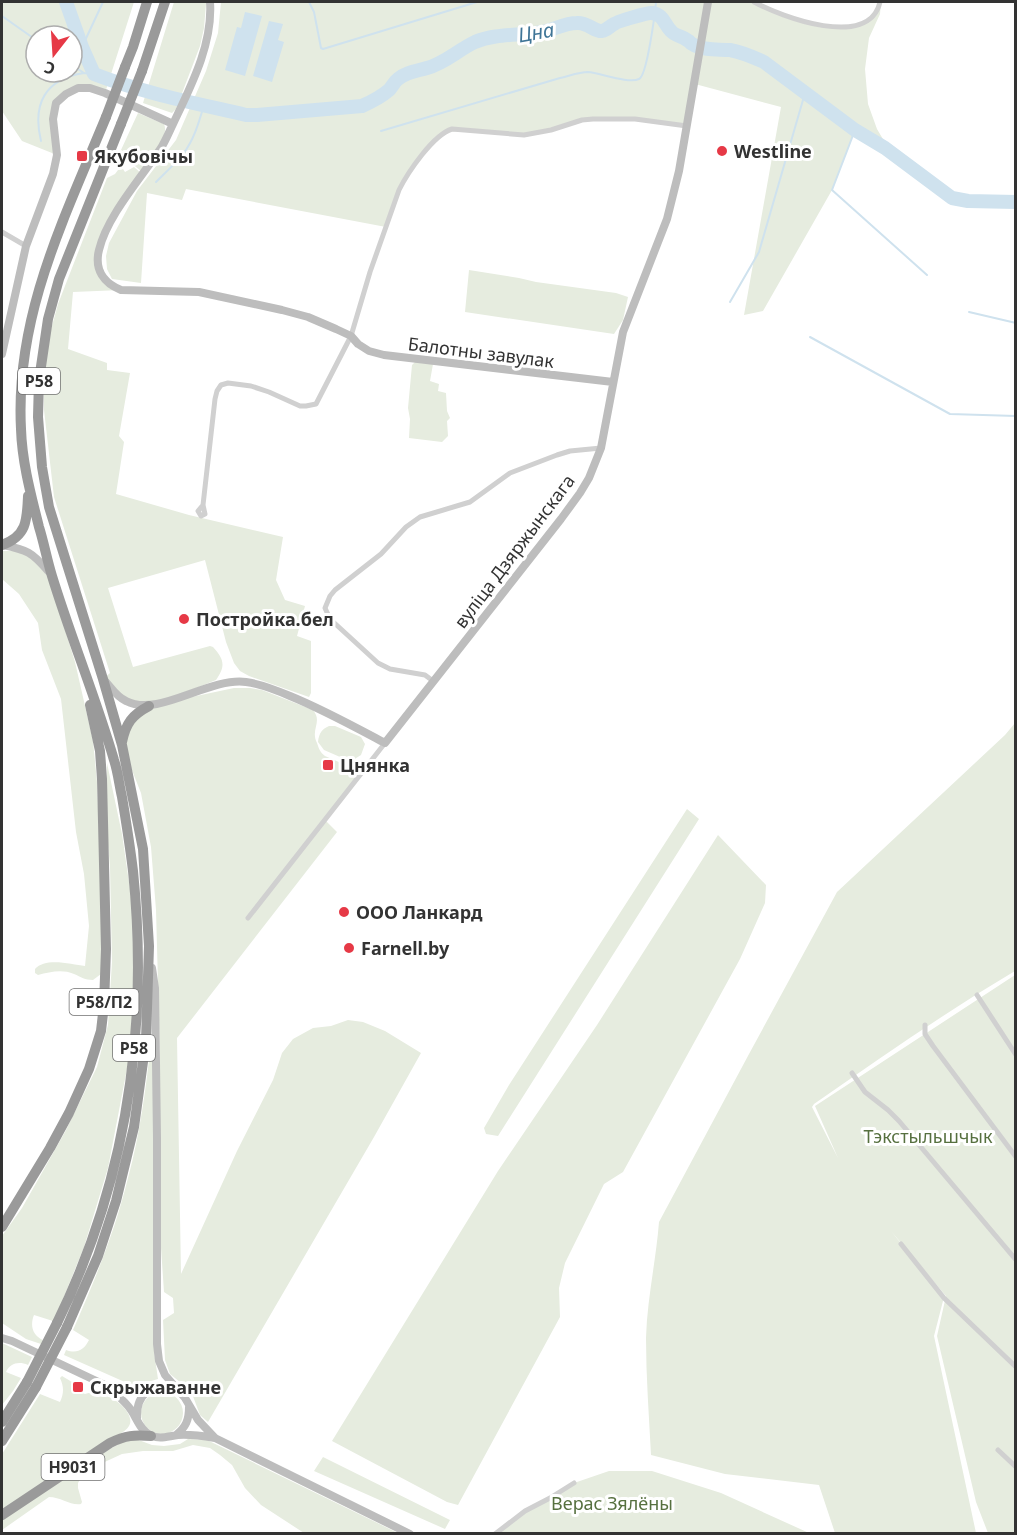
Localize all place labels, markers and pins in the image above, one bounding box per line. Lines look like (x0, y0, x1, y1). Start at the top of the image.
place label: Westline (734, 139, 812, 163)
place label: Якубовічы (94, 144, 193, 168)
marker: Westline (715, 144, 729, 158)
marker: Якубовічы (75, 149, 89, 163)
place label: Постройка.бел (196, 607, 334, 631)
marker: Постройка.бел (177, 612, 191, 626)
place label: Цнянка (340, 753, 410, 777)
marker: Цнянка (321, 758, 335, 772)
place label: ООО Ланкард (356, 900, 483, 924)
marker: ООО Ланкард (337, 905, 351, 919)
place label: Farnell.by (361, 936, 450, 960)
marker: Farnell.by (342, 941, 356, 955)
place label: Скрыжаванне (90, 1375, 221, 1399)
marker: Скрыжаванне (71, 1380, 85, 1394)

